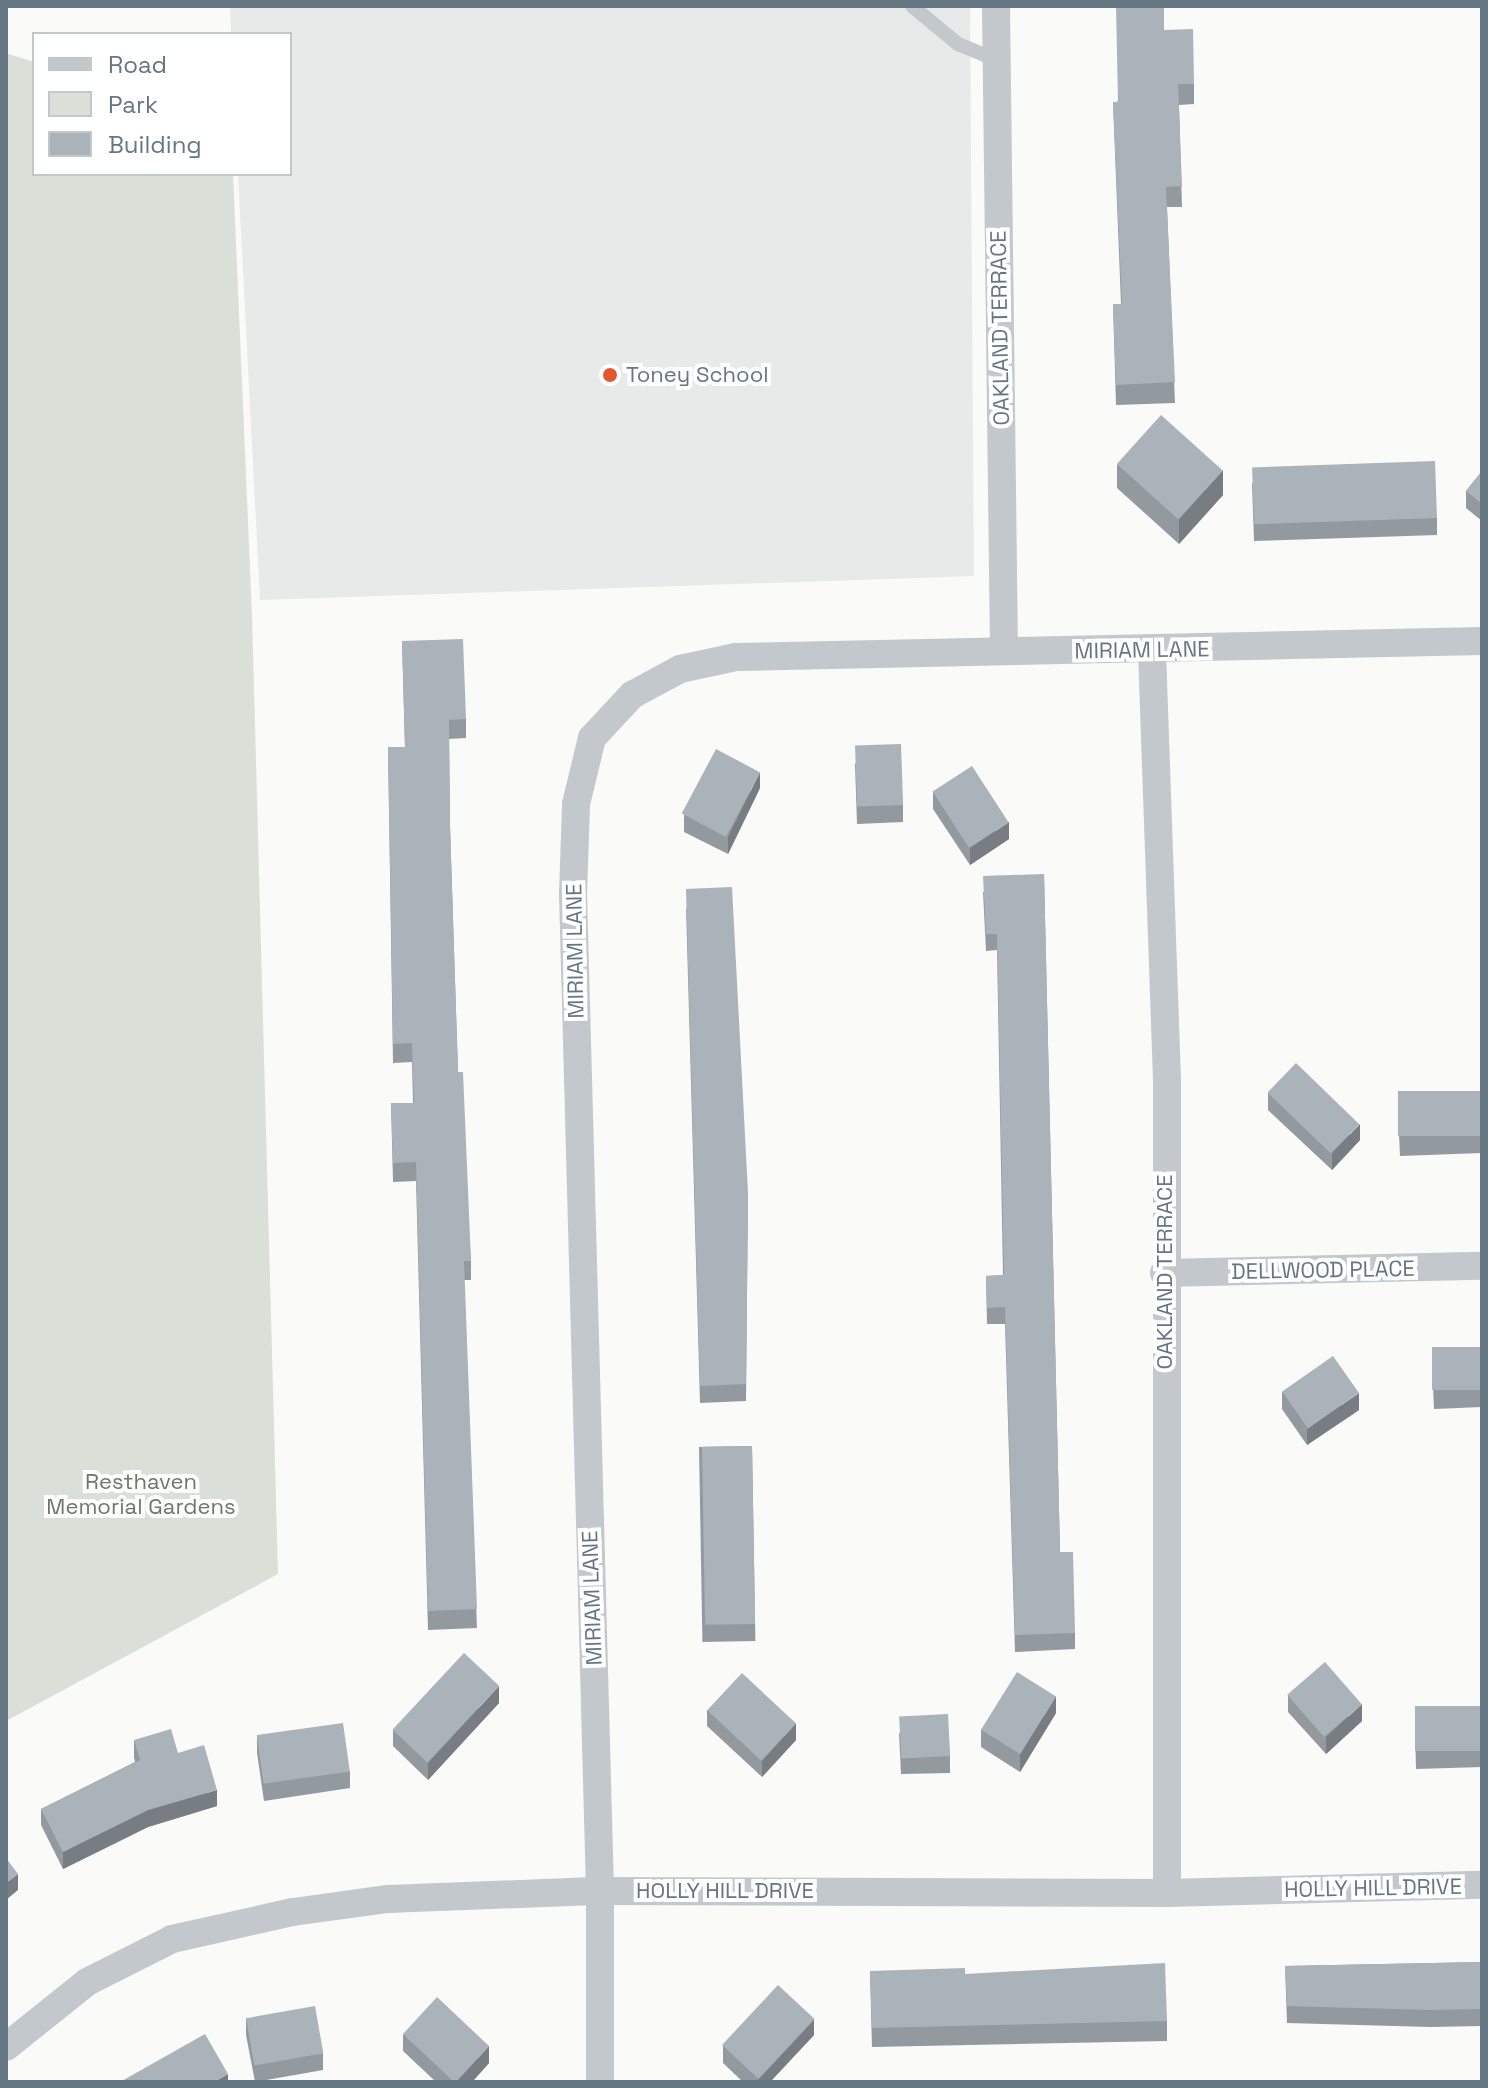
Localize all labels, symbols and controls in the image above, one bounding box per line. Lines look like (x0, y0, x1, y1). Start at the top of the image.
legend (32, 32, 292, 176)
text: Road (108, 49, 167, 80)
text: Park (108, 89, 158, 120)
text: Building (108, 129, 202, 160)
street label: OAKLAND TERRACE (985, 230, 1015, 426)
place label: Toney School (626, 362, 769, 388)
marker: Toney School (601, 366, 619, 384)
street label: MIRIAM LANE (1074, 636, 1210, 664)
street label: MIRIAM LANE (561, 883, 589, 1019)
street label: OAKLAND TERRACE (1152, 1174, 1178, 1370)
street label: DELLWOOD PLACE (1231, 1255, 1415, 1285)
park label: Resthaven Memorial Gardens (46, 1468, 236, 1520)
street label: MIRIAM LANE (576, 1530, 608, 1666)
street label: HOLLY HILL DRIVE (1283, 1873, 1463, 1903)
street label: HOLLY HILL DRIVE (636, 1878, 814, 1904)

